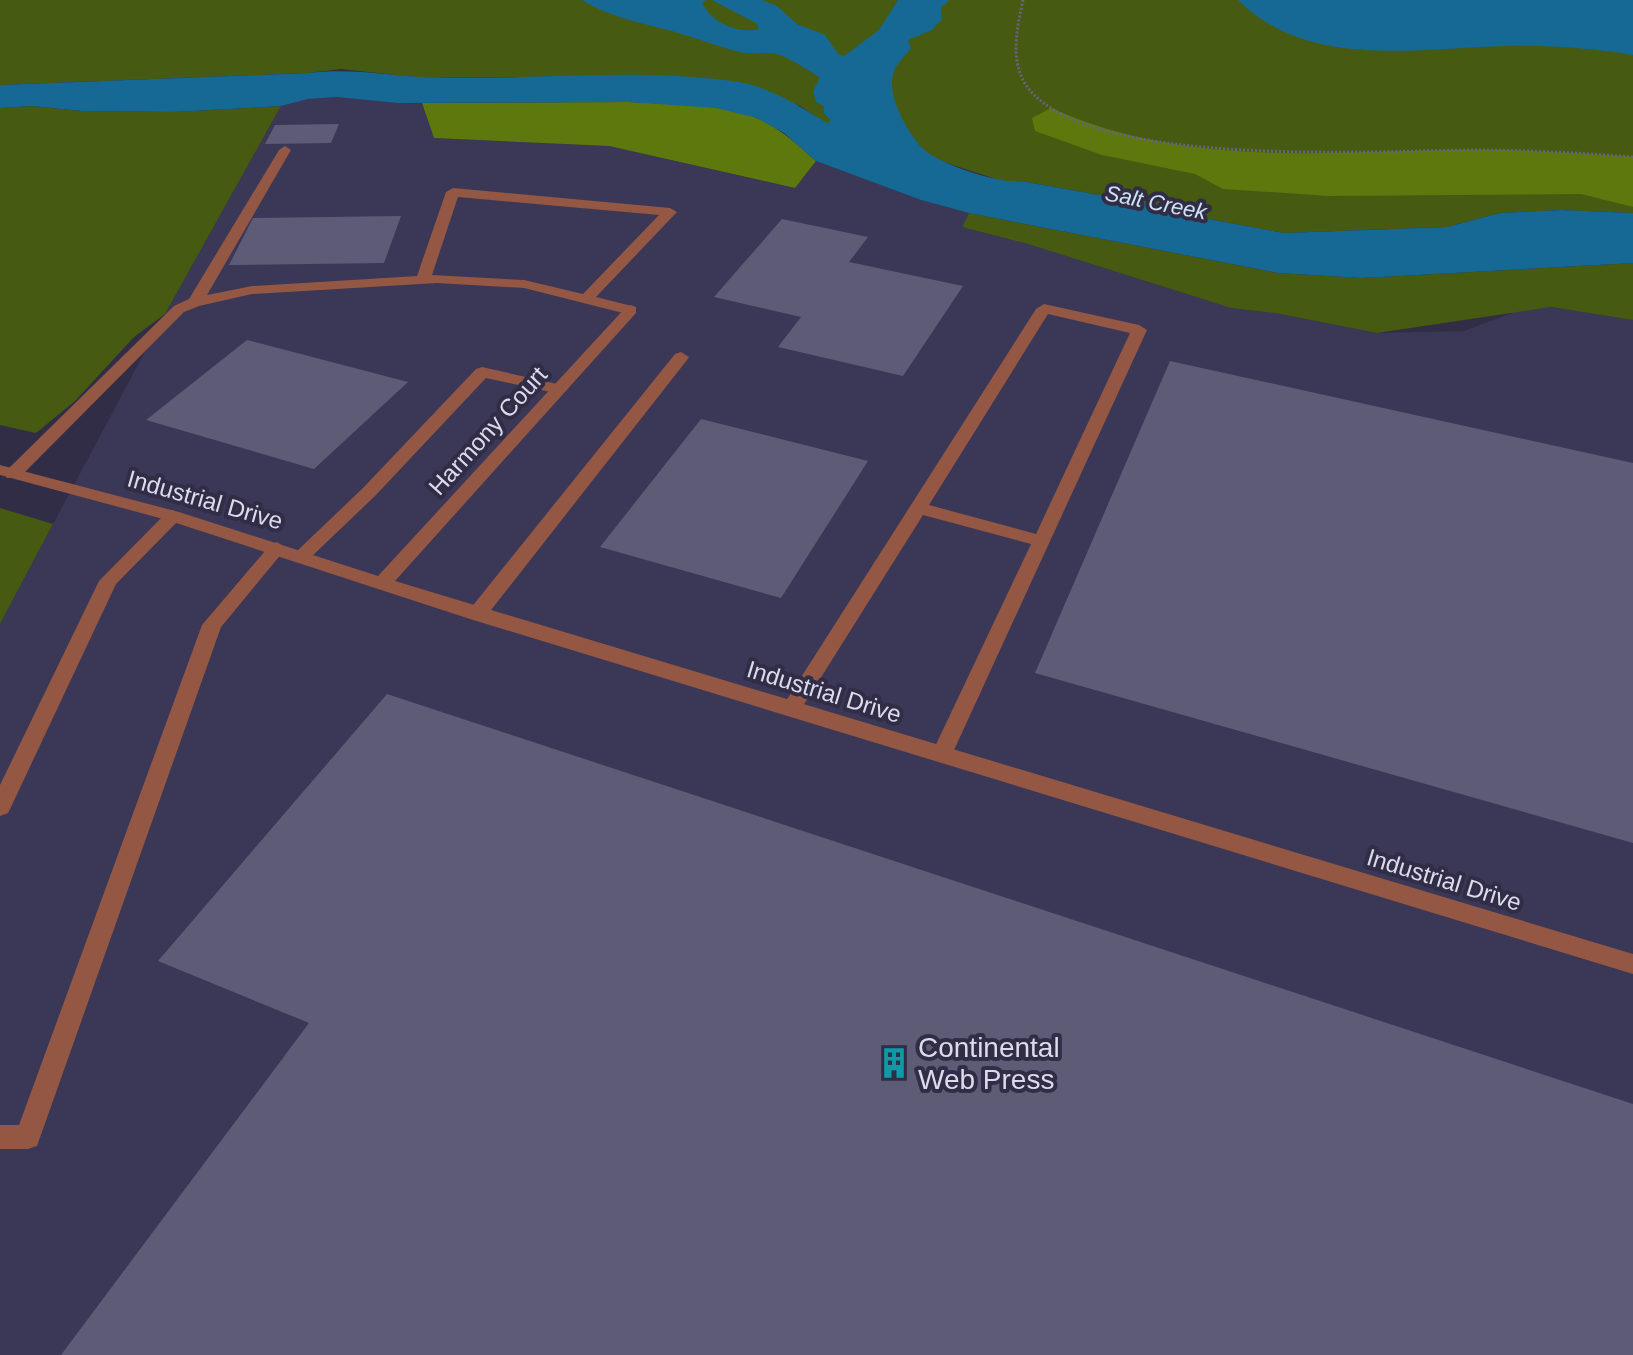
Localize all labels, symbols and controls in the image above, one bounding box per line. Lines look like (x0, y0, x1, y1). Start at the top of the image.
water label: Salt Creek (1103, 180, 1210, 225)
street label: Harmony Court (423, 361, 552, 500)
street label: Industrial Drive (124, 464, 286, 535)
street label: Industrial Drive (744, 655, 905, 728)
street label: Industrial Drive (1364, 843, 1525, 916)
place label: Continental Web Press (918, 1032, 1060, 1095)
building icon: Continental Web Press (877, 1046, 911, 1080)

